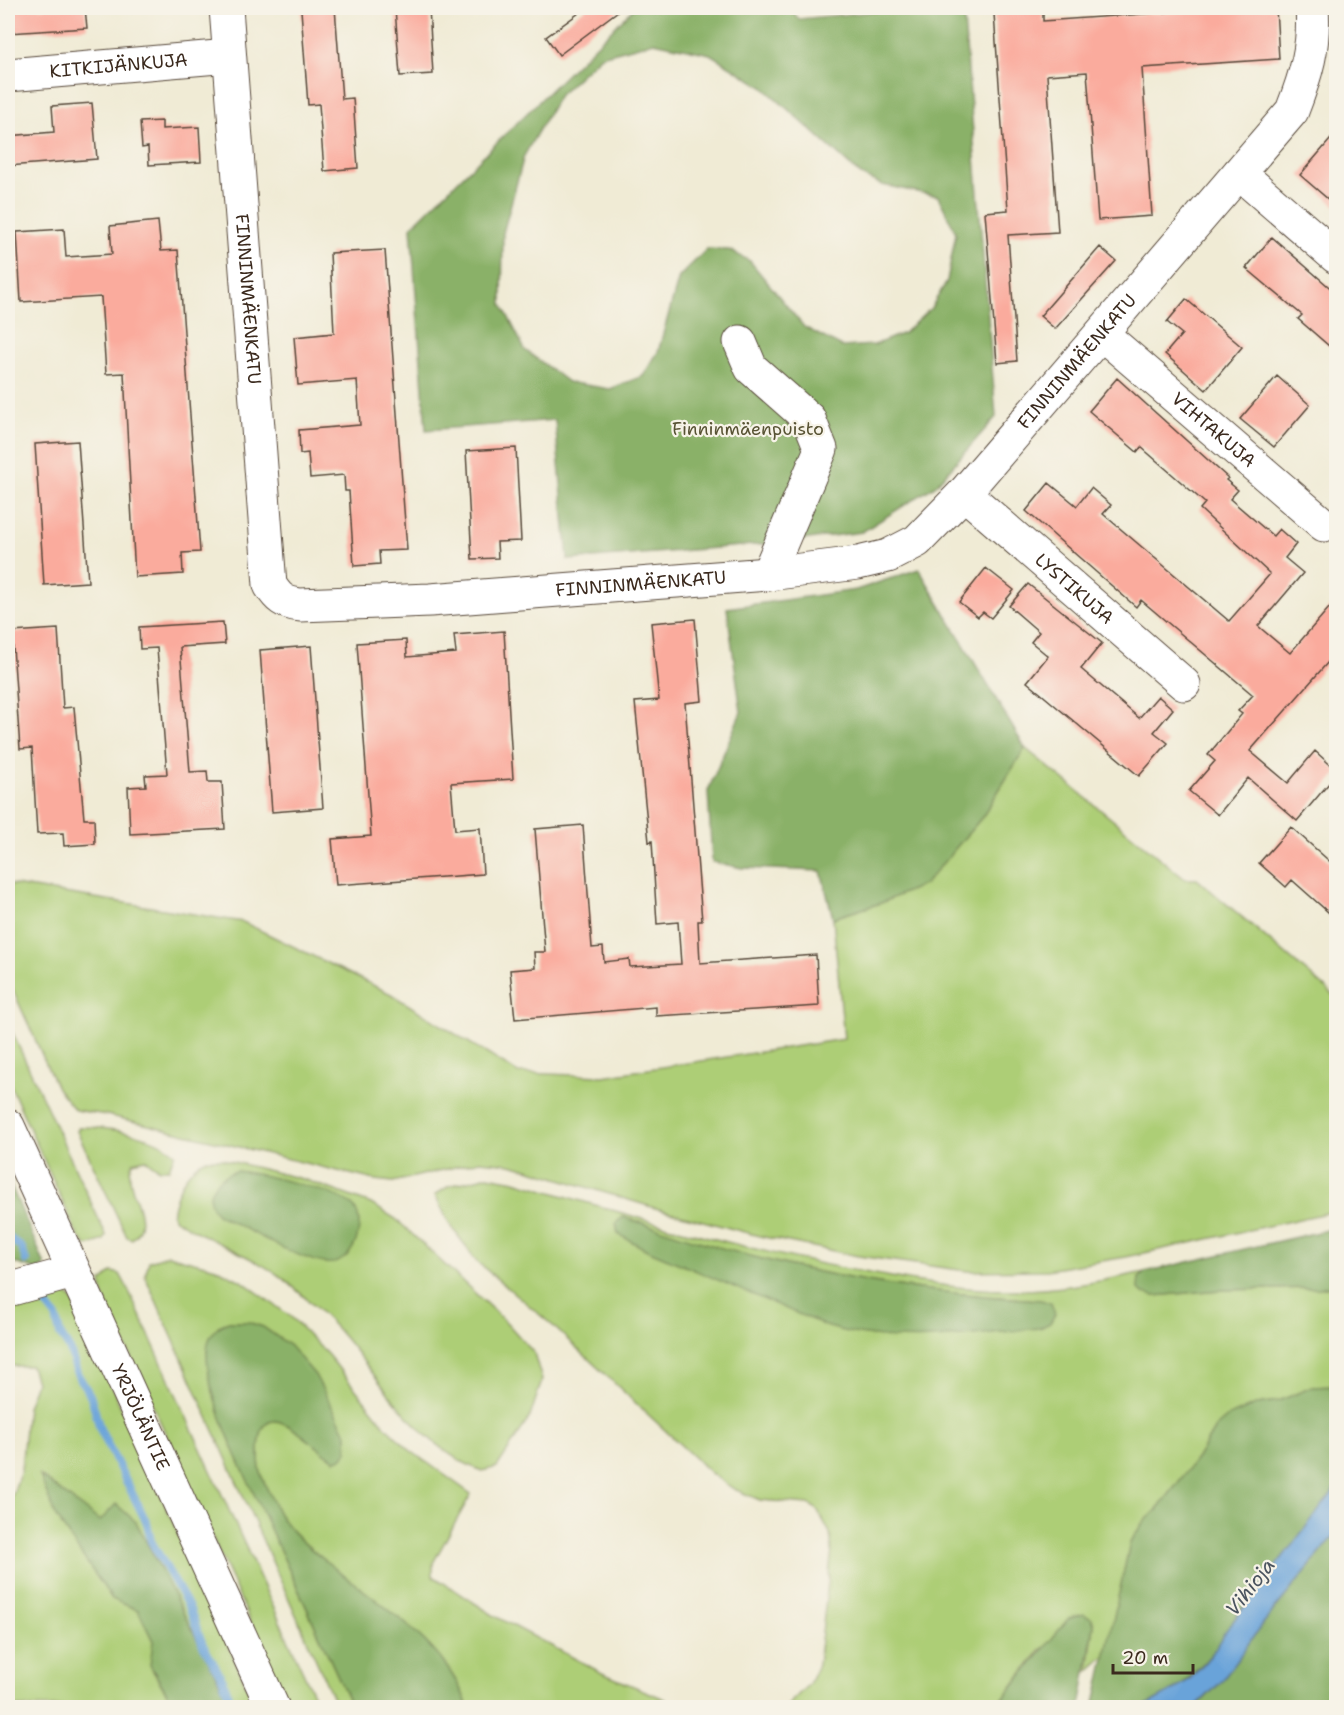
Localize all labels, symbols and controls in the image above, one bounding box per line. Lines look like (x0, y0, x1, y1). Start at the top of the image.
street label: KITKIJÄNKUJA (49, 48, 189, 83)
street label: FINNINMÄENKATU (230, 213, 267, 385)
street label: FINNINMÄENKATU (1012, 289, 1142, 434)
street label: VIHTAKUJA (1166, 387, 1261, 473)
park label: Finninmäenpuisto (672, 417, 824, 441)
street label: LYSTIKUJA (1030, 548, 1119, 630)
street label: FINNINMÄENKATU (555, 565, 727, 602)
street label: YRJÖLÄNTIE (106, 1360, 175, 1474)
water label: Vihioja (1219, 1553, 1281, 1621)
scale bar (1113, 1637, 1192, 1675)
text: 20 m (1122, 1646, 1168, 1670)

